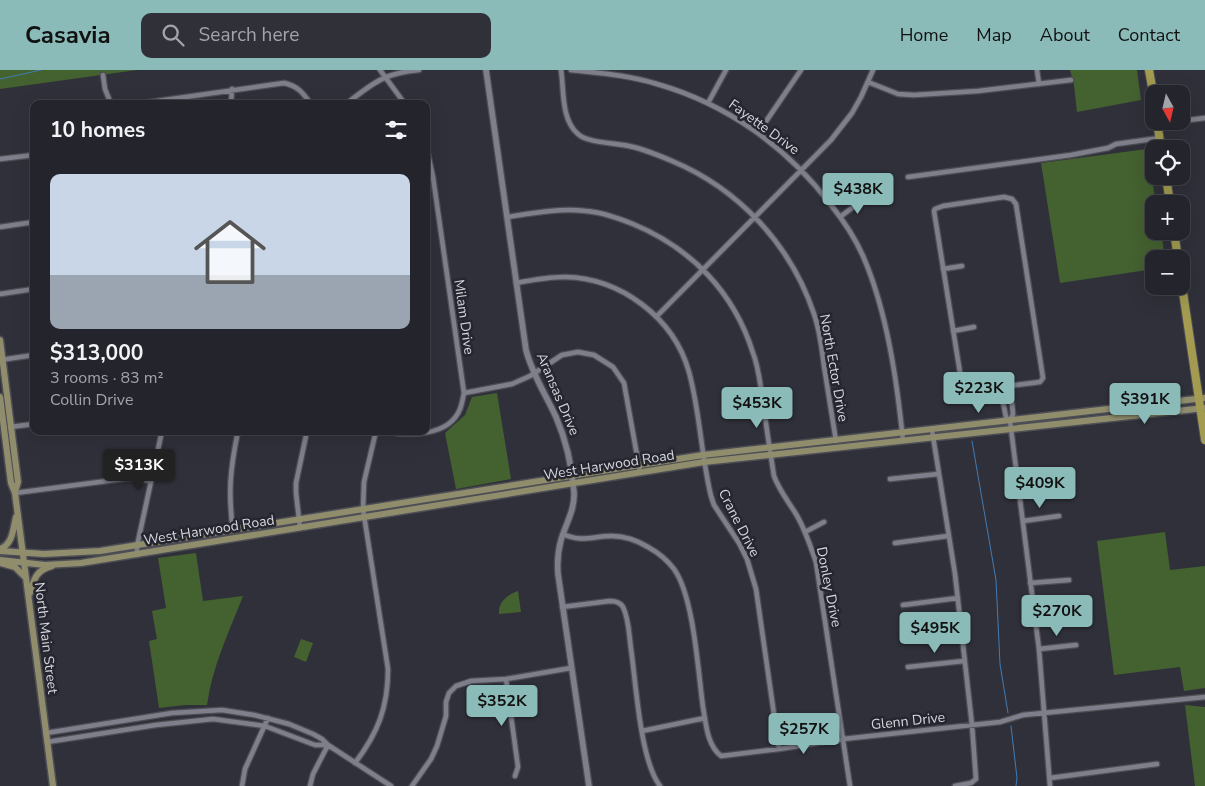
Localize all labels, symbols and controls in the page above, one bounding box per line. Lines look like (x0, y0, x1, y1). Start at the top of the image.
search box (141, 13, 491, 58)
text: Casavia (25, 19, 111, 51)
icon: search (159, 21, 187, 49)
text: Search here (199, 22, 299, 48)
text: Home (900, 23, 948, 47)
text: Map (976, 23, 1012, 47)
text: About (1040, 23, 1090, 47)
text: Contact (1118, 23, 1180, 47)
north arrow (1145, 85, 1190, 130)
map controls (1145, 85, 1190, 295)
street label: Fayette Drive (725, 95, 803, 159)
text: 10 homes (50, 116, 145, 144)
icon: filters (382, 116, 410, 144)
button: locate (1145, 140, 1190, 185)
pin: $438K (823, 172, 893, 215)
text: $438K (833, 178, 883, 200)
button: + (1145, 195, 1190, 240)
icon: home (185, 207, 275, 297)
button: − (1145, 250, 1190, 295)
street label: Milam Drive (449, 278, 479, 356)
street label: North Ector Drive (815, 313, 853, 423)
text: $313,000 (50, 339, 143, 367)
street label: Aransas Drive (532, 350, 584, 438)
text: 3 rooms · 83 m² (50, 367, 163, 389)
pin: $223K (944, 372, 1014, 414)
text: $223K (954, 377, 1004, 399)
pin: $391K (1110, 382, 1180, 425)
pin: $453K (722, 386, 792, 429)
text: $391K (1120, 388, 1170, 410)
text: Collin Drive (50, 389, 133, 411)
text: $453K (732, 392, 782, 414)
street label: West Harwood Road (542, 445, 676, 485)
pin: $313K (104, 448, 174, 491)
text: $313K (114, 454, 164, 476)
pin: $409K (1005, 466, 1075, 509)
text: $409K (1015, 472, 1065, 494)
street label: Crane Drive (714, 486, 764, 560)
street label: West Harwood Road (142, 510, 276, 550)
street label: Donley Drive (812, 545, 846, 629)
street label: North Main Street (30, 581, 62, 695)
pin: $270K (1022, 594, 1092, 637)
text: $270K (1032, 600, 1082, 622)
pin: $495K (900, 612, 970, 654)
text: $495K (910, 617, 960, 639)
pin: $352K (467, 684, 537, 727)
text: $352K (477, 690, 527, 712)
street label: Glenn Drive (870, 708, 946, 734)
pin: $257K (769, 712, 839, 755)
text: $257K (779, 718, 829, 740)

